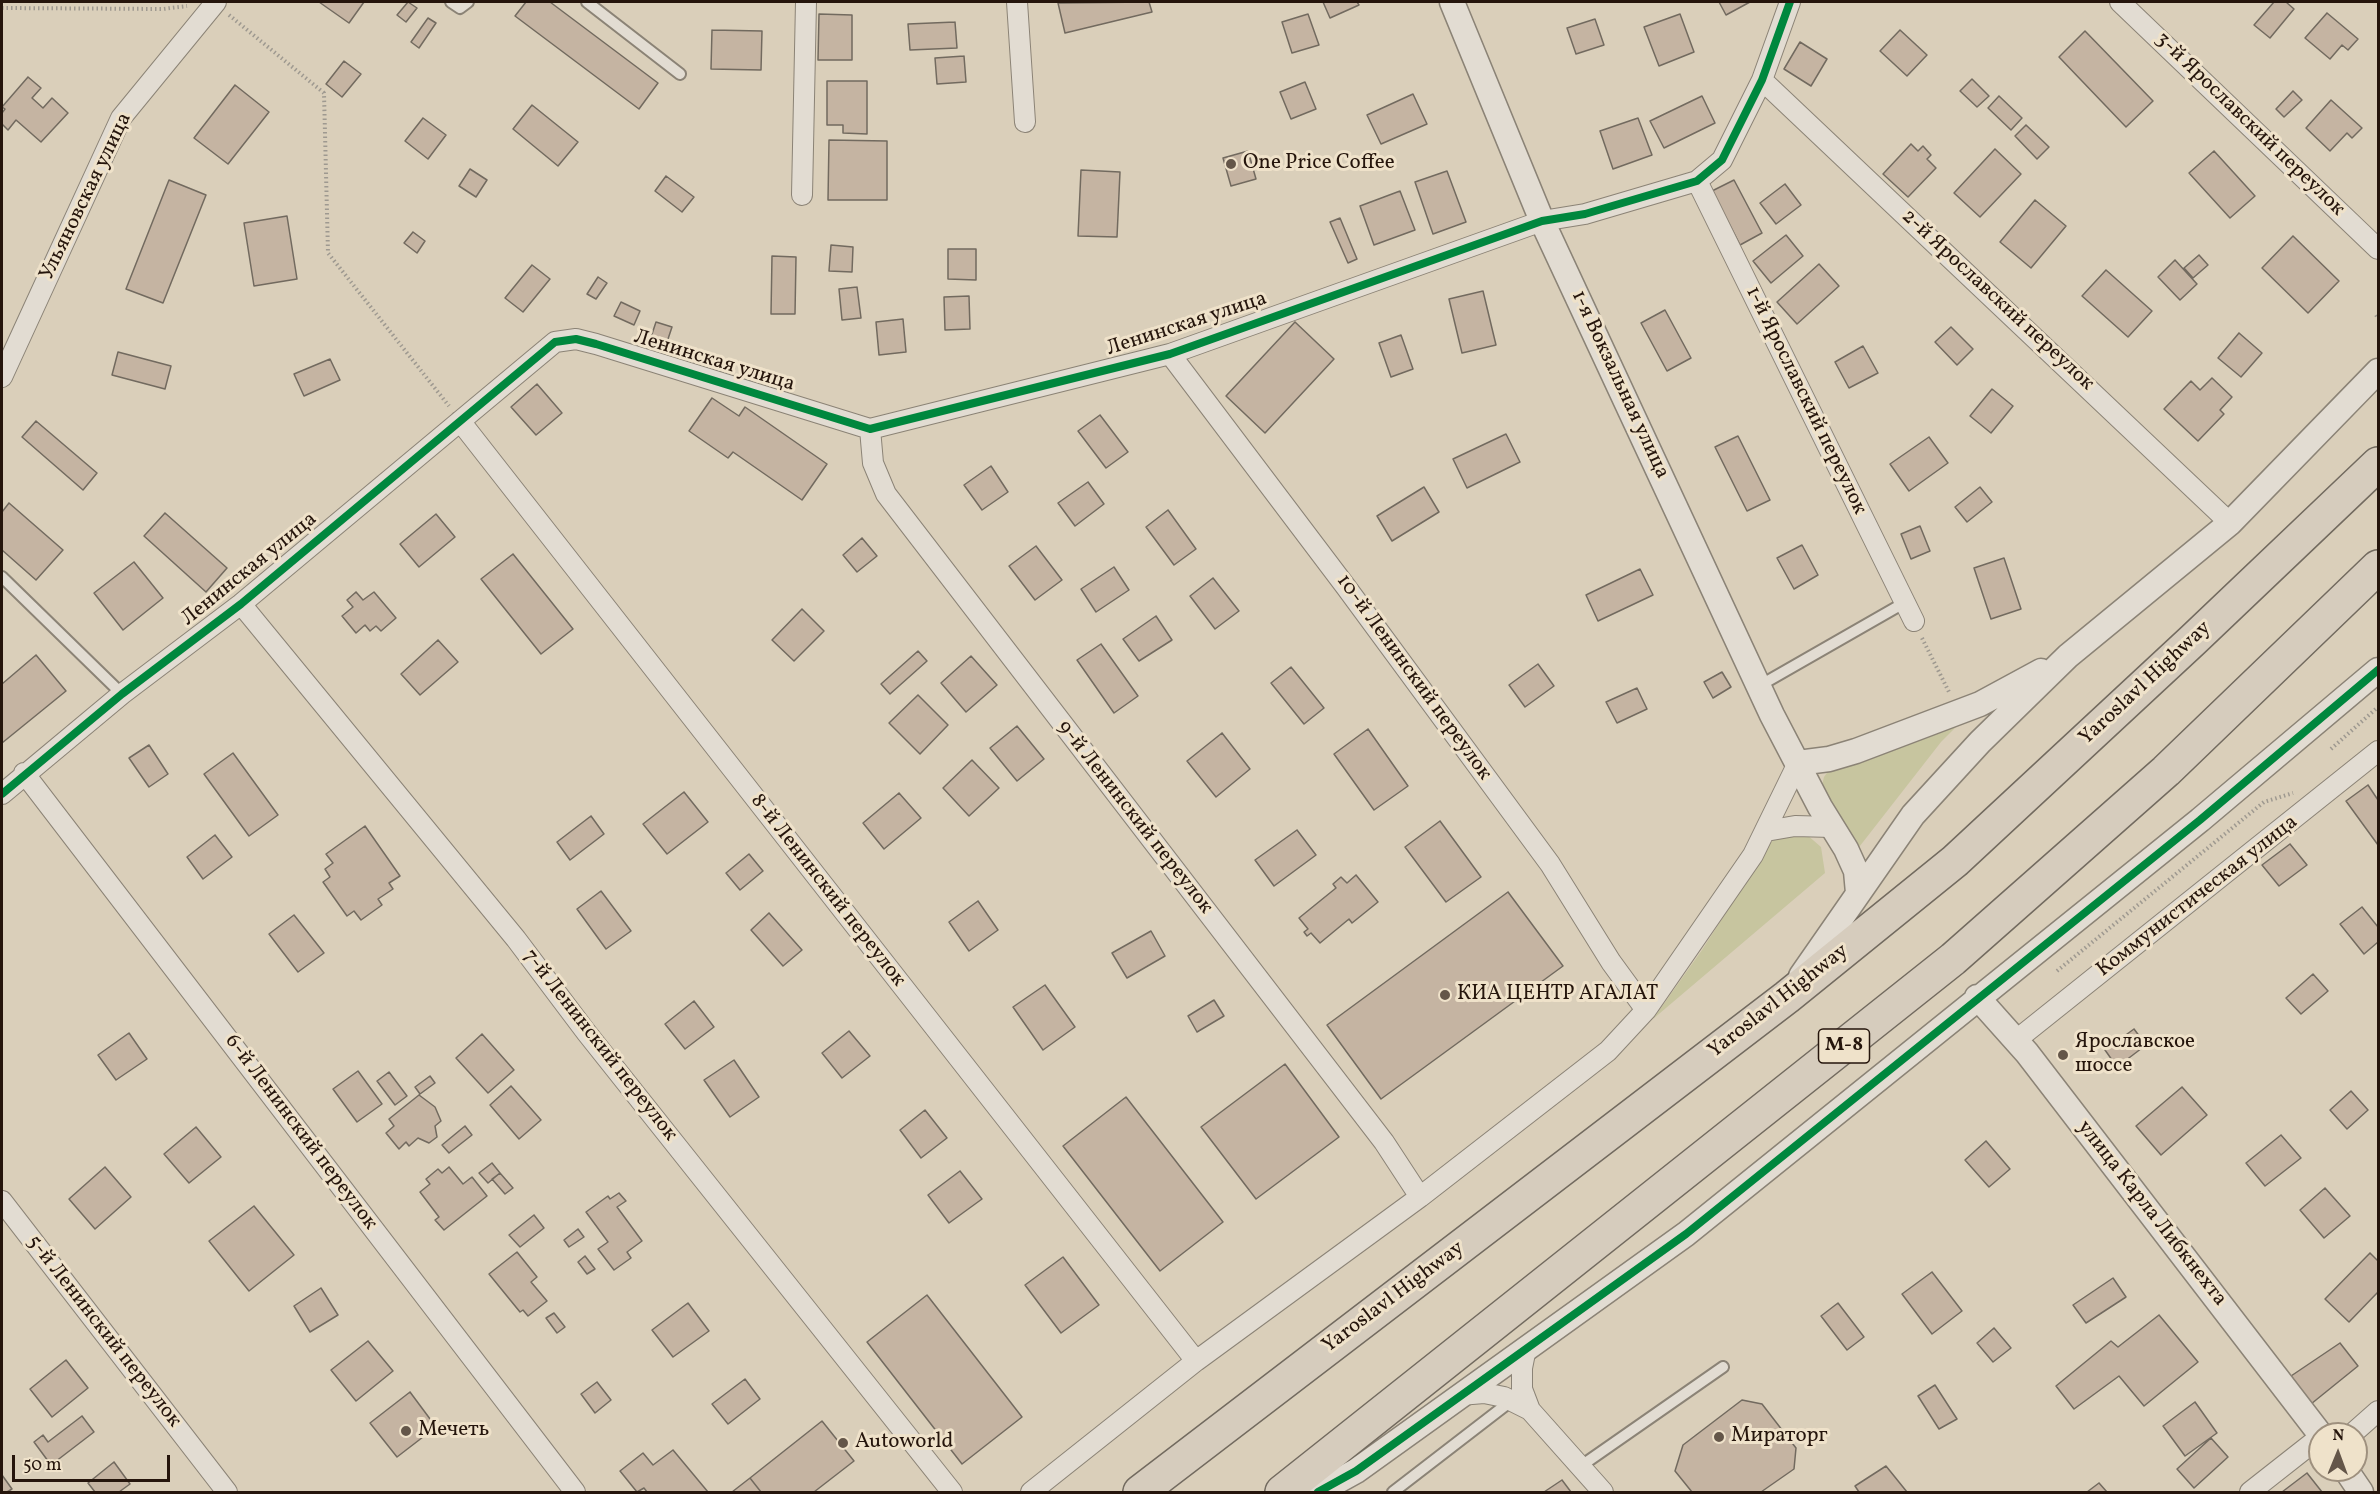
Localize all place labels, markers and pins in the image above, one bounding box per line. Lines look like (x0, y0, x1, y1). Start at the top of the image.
place label: One Price Coffee (1243, 151, 1395, 177)
marker: One Price Coffee (1224, 157, 1238, 171)
place label: КИА ЦЕНТР АГАЛАТ (1457, 982, 1658, 1008)
marker: КИА ЦЕНТР АГАЛАТ (1438, 988, 1452, 1002)
place label: Ярославское шоссе (2075, 1030, 2195, 1080)
marker: Ярославское шоссе (2056, 1048, 2070, 1062)
place label: Мечеть (418, 1418, 489, 1444)
marker: Мечеть (399, 1424, 413, 1438)
place label: Мираторг (1731, 1424, 1828, 1450)
place label: Autoworld (855, 1430, 953, 1456)
marker: Мираторг (1712, 1430, 1726, 1444)
marker: Autoworld (836, 1436, 850, 1450)

